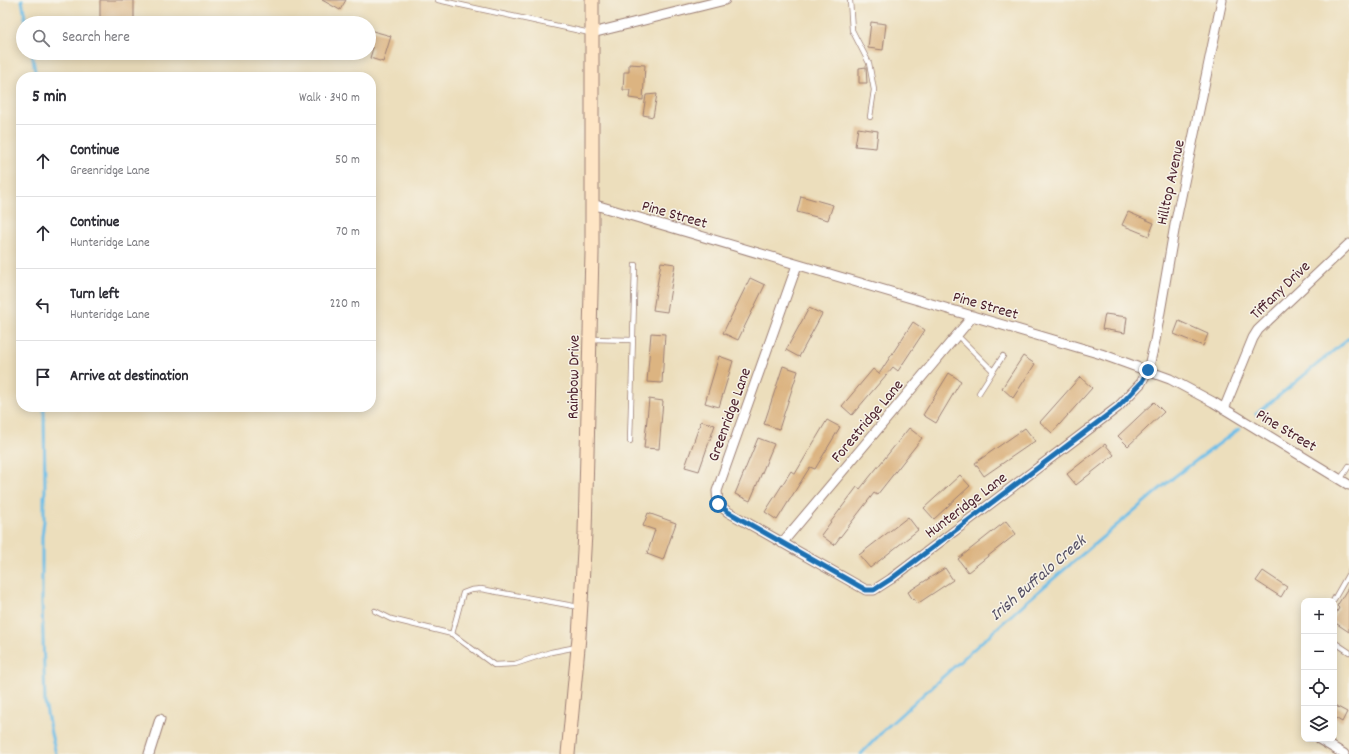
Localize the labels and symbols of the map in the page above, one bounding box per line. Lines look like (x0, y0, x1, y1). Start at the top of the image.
street label: Hilltop Avenue (1151, 138, 1192, 227)
street label: Pine Street (639, 195, 710, 236)
street label: Tiffany Drive (1245, 256, 1316, 325)
street label: Pine Street (950, 286, 1021, 327)
street label: Rainbow Drive (562, 335, 587, 419)
route end (1139, 361, 1157, 379)
street label: Greenridge Lane (703, 365, 758, 465)
street label: Forestridge Lane (826, 375, 910, 468)
street label: Pine Street (1251, 404, 1321, 458)
street label: Hunteridge Lane (920, 467, 1013, 545)
route start (709, 495, 727, 513)
water label: Irish Buffalo Creek (986, 529, 1094, 628)

